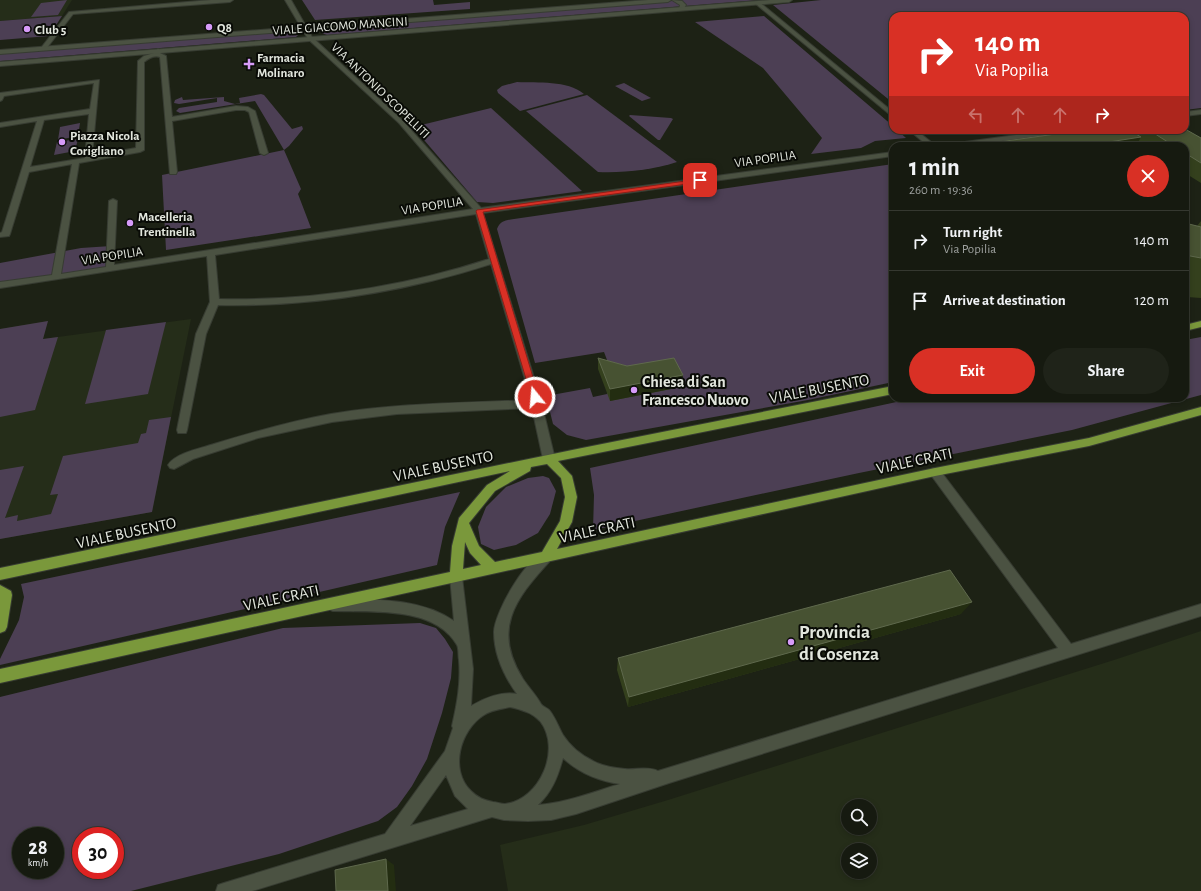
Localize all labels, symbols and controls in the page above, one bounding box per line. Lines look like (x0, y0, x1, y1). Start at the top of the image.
street label: VIALE GIACOMO MANCINI (272, 15, 408, 38)
marker: Q8 (204, 22, 214, 32)
place label: Q8 (217, 22, 232, 35)
marker: Club 5 (22, 24, 32, 34)
place label: Club 5 (35, 24, 67, 37)
icon: right (909, 28, 961, 80)
text: 140 m (975, 29, 1041, 57)
street label: VIA ANTONIO SCOPELLITI (328, 41, 432, 141)
place label: Farmacia Molinaro (257, 52, 305, 80)
marker: Farmacia Molinaro (244, 59, 254, 69)
text: Via Popilia (975, 62, 1049, 80)
icon: left (965, 104, 987, 126)
icon: ahead (1007, 104, 1029, 126)
icon: ahead (1049, 104, 1071, 126)
icon: right (1091, 104, 1113, 126)
place label: Piazza Nicola Corigliano (70, 130, 140, 158)
marker: Piazza Nicola Corigliano (57, 137, 67, 147)
street label: VIA POPILIA (734, 149, 797, 170)
button: close (1127, 155, 1169, 197)
text: 1 min (909, 156, 960, 180)
pin (683, 163, 717, 197)
icon: arrive (689, 169, 711, 191)
text: 260 m · 19:36 (909, 184, 973, 197)
street label: VIA POPILIA (401, 195, 464, 218)
place label: Macelleria Trentinella (138, 211, 195, 239)
marker: Macelleria Trentinella (125, 218, 135, 228)
text: Turn right (943, 225, 1002, 240)
icon: right (909, 230, 931, 252)
text: 140 m (1134, 233, 1169, 248)
text: Via Popilia (943, 243, 996, 256)
street label: VIA POPILIA (81, 245, 144, 268)
icon: arrive (909, 290, 931, 312)
text: Arrive at destination (943, 293, 1066, 308)
text: 120 m (1135, 293, 1169, 308)
button: Exit (909, 348, 1035, 394)
button: Share (1043, 348, 1169, 394)
street label: VIALE BUSENTO (768, 371, 871, 407)
place label: Chiesa di San Francesco Nuovo (642, 374, 749, 408)
position arrow (514, 376, 556, 418)
marker: Chiesa di San Francesco Nuovo (629, 385, 639, 395)
street label: VIALE CRATI (875, 445, 954, 477)
street label: VIALE BUSENTO (392, 448, 495, 484)
street label: VIALE CRATI (558, 514, 637, 546)
street label: VIALE BUSENTO (75, 515, 178, 551)
street label: VIALE CRATI (242, 582, 321, 614)
place label: Provincia di Cosenza (799, 623, 879, 664)
marker: Provincia di Cosenza (786, 637, 796, 647)
map controls (841, 799, 877, 879)
button: search (841, 799, 877, 835)
speed limit sign: 30 (72, 827, 124, 879)
text: 28 (28, 838, 48, 858)
button: layers (841, 843, 877, 879)
text: km/h (28, 858, 48, 868)

